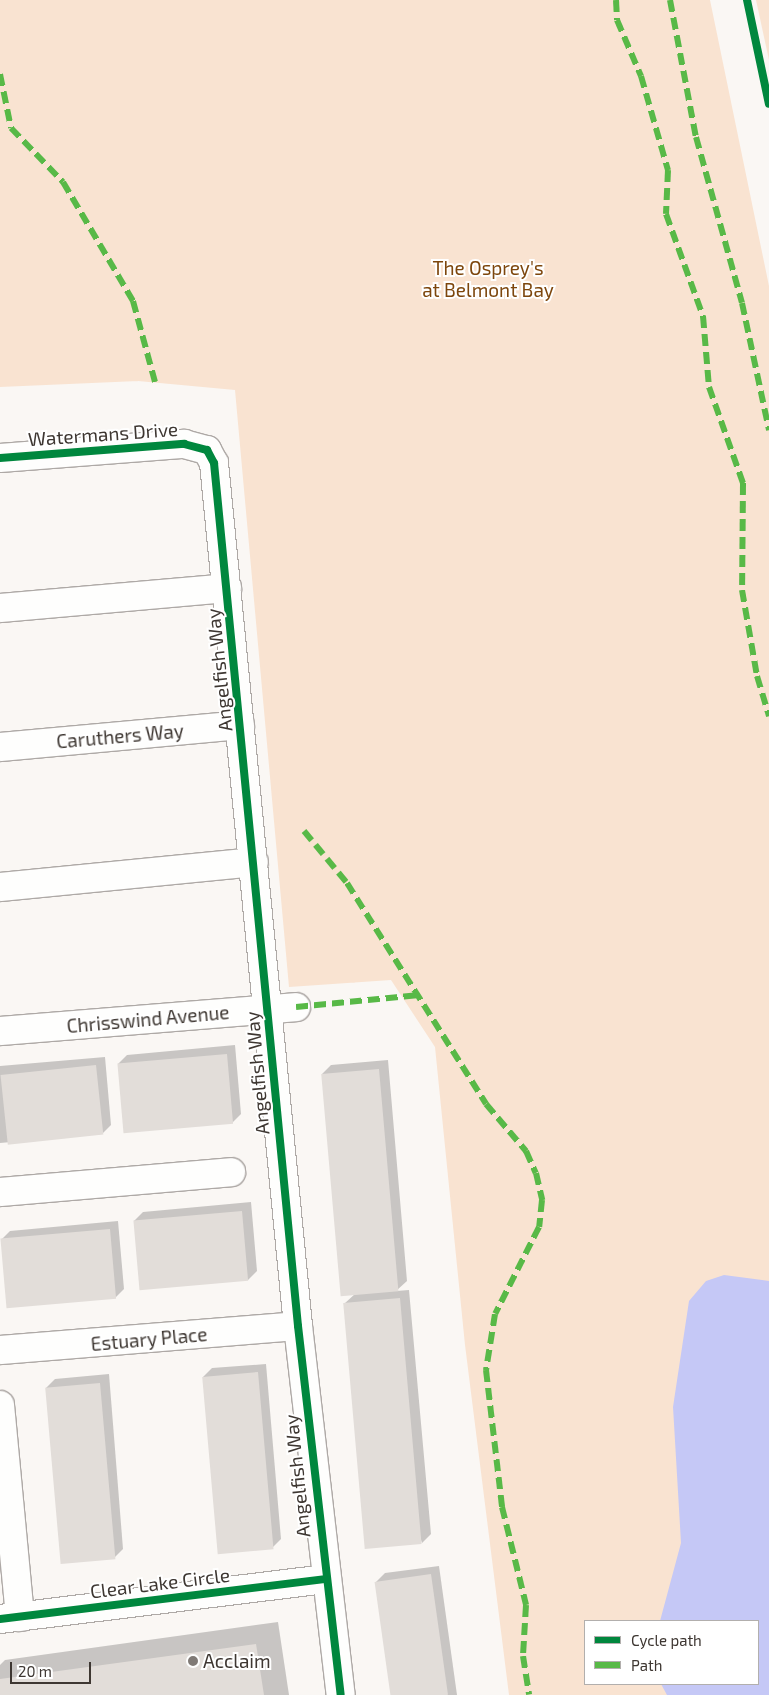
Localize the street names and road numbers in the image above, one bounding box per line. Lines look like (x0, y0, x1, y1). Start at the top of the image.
street label: Watermans Drive (27, 417, 179, 451)
street label: Angelfish Way (201, 607, 237, 733)
street label: Caruthers Way (55, 719, 185, 753)
street label: Chrisswind Avenue (65, 1001, 231, 1037)
street label: Angelfish Way (240, 1010, 274, 1136)
street label: Estuary Place (90, 1323, 208, 1355)
street label: Angelfish Way (279, 1413, 315, 1539)
street label: Clear Lake Circle (89, 1563, 231, 1603)

